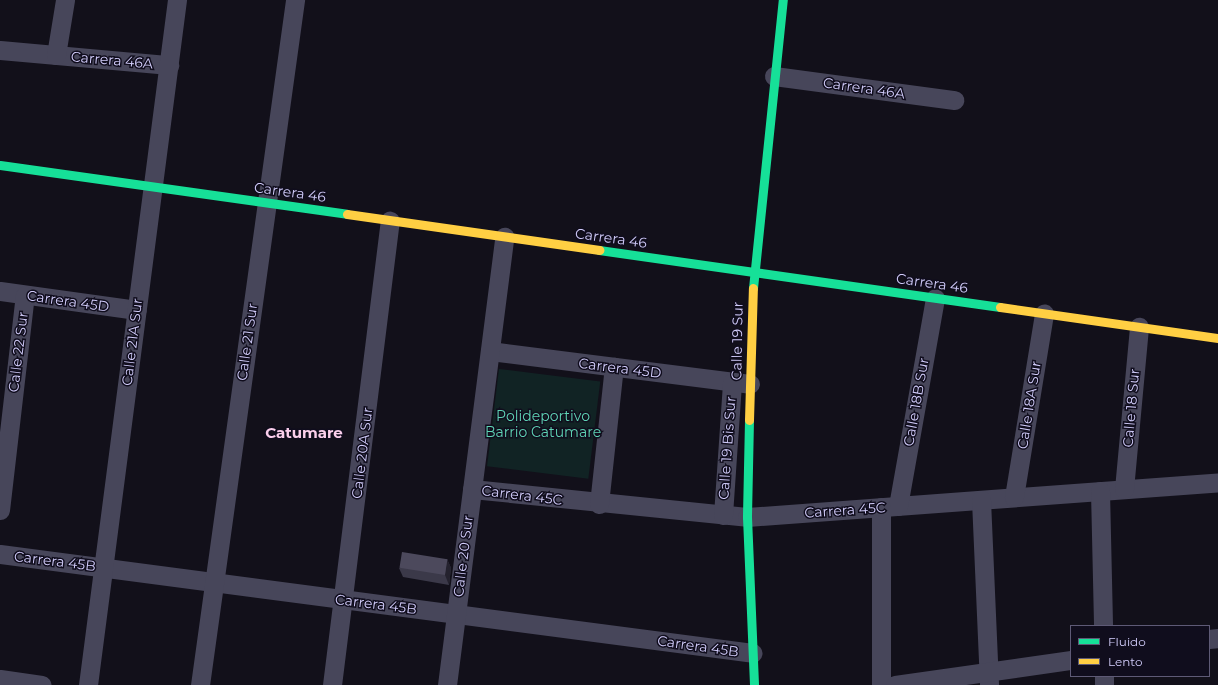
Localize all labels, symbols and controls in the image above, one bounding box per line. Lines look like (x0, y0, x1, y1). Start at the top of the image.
street label: Carrera 46A (70, 48, 154, 72)
street label: Carrera 46A (822, 74, 906, 102)
street label: Carrera 46 (253, 179, 327, 205)
street label: Carrera 46 (574, 225, 648, 251)
street label: Carrera 46 (895, 270, 969, 296)
street label: Carrera 45D (26, 287, 110, 315)
street label: Calle 21A Sur (118, 297, 146, 387)
street label: Calle 21 Sur (233, 302, 261, 382)
street label: Calle 19 Sur (728, 302, 746, 380)
street label: Calle 22 Sur (5, 311, 31, 393)
street label: Carrera 45D (578, 355, 662, 381)
street label: Calle 18B Sur (900, 356, 932, 448)
street label: Calle 18A Sur (1014, 360, 1044, 450)
street label: Calle 18 Sur (1119, 368, 1143, 448)
street label: Calle 19 Bis Sur (715, 396, 739, 500)
street label: Calle 20A Sur (348, 406, 376, 500)
park label: Polideportivo Barrio Catumare (485, 408, 601, 440)
district label: Catumare (265, 424, 343, 442)
street label: Carrera 45C (481, 482, 563, 508)
street label: Carrera 45C (804, 499, 886, 521)
street label: Calle 20 Sur (450, 514, 476, 598)
street label: Carrera 45B (13, 548, 97, 574)
street label: Carrera 45B (334, 591, 418, 617)
legend (1070, 625, 1210, 677)
street label: Carrera 45B (656, 632, 740, 660)
text: Fluido (1108, 634, 1146, 649)
text: Lento (1108, 654, 1143, 669)

